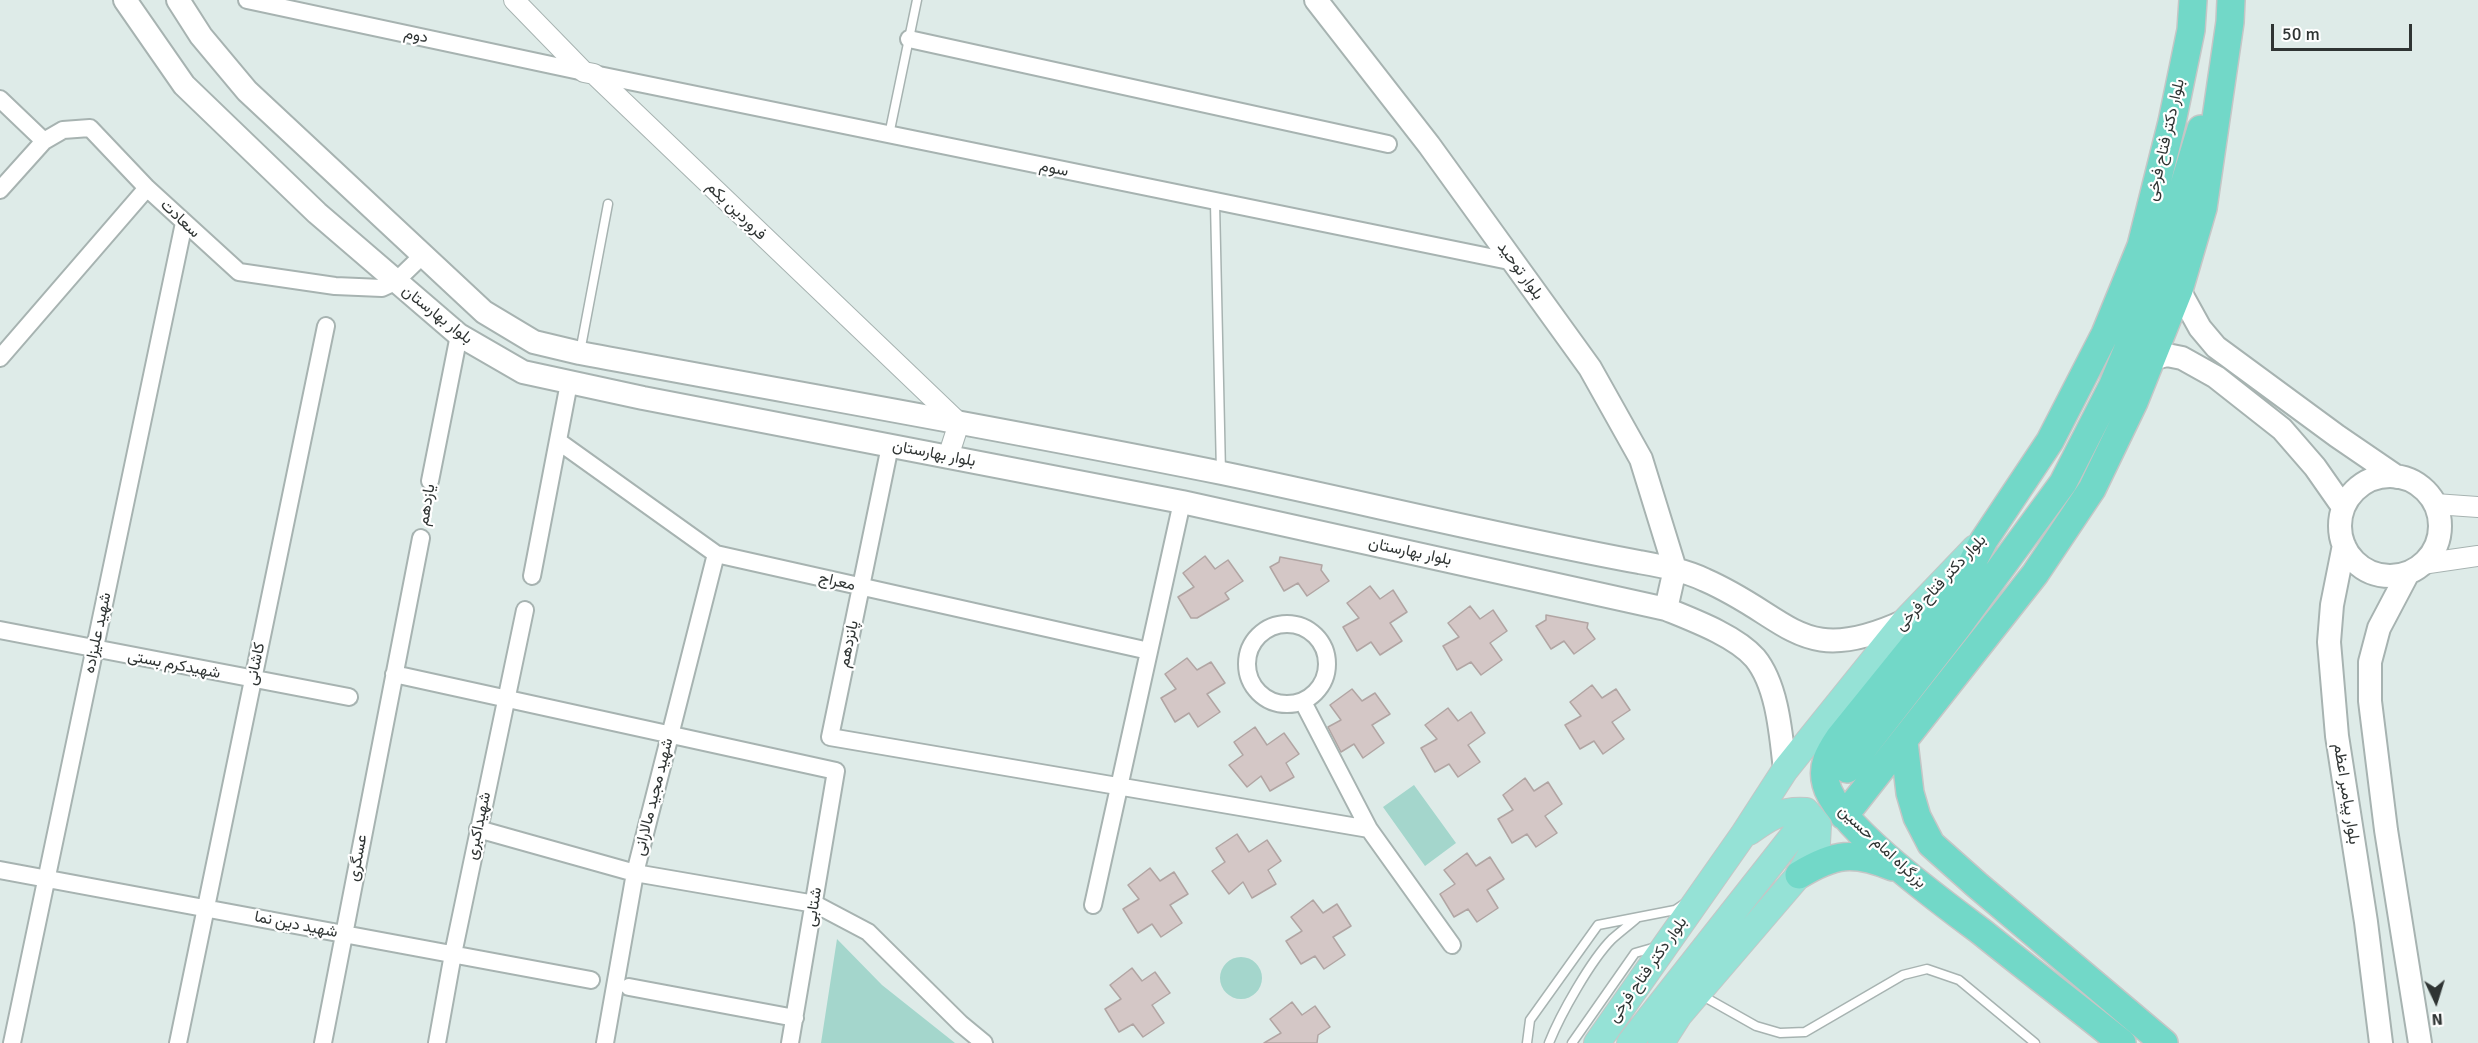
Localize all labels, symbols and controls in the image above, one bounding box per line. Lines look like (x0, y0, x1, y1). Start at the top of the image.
scale bar (2274, 12, 2415, 50)
text: 50 m (2282, 23, 2320, 45)
street label: دوم (402, 24, 430, 48)
street label: بلوار دکتر فتاح فرخی (2143, 77, 2189, 203)
street label: سوم (1038, 157, 1070, 181)
street label: فروردین یکم (702, 178, 770, 244)
street label: سعادت (156, 196, 204, 242)
street label: بلوار توحید (1493, 238, 1547, 304)
street label: بلوار بهارستان (398, 281, 476, 349)
street label: بلوار بهارستان (891, 437, 977, 471)
street label: یازدهم (414, 483, 440, 527)
street label: بلوار دکتر فتاح فرخی (1891, 531, 1991, 635)
street label: بلوار بهارستان (1367, 534, 1453, 570)
street label: معراج (817, 568, 857, 596)
street label: شهید علیزاده (80, 591, 116, 675)
street label: پانزدهم (835, 619, 863, 669)
street label: کاشانی (242, 641, 270, 687)
street label: شهیدکرم بستی (126, 647, 222, 683)
street label: شهید مجید مالارانی (630, 736, 678, 858)
street label: بلوار پیامبر اعظم (2329, 742, 2363, 846)
street label: شهیداکبری (462, 790, 496, 862)
street label: بزرگراه امام حسین (1834, 801, 1930, 893)
street label: عسگری (344, 833, 372, 883)
street label: شتابی (801, 886, 827, 928)
street label: شهید دین نما (253, 908, 339, 942)
street label: بلوار دکتر فتاح فرخی (1604, 913, 1692, 1027)
north arrow (2406, 971, 2466, 1031)
text: N (2431, 1009, 2444, 1029)

